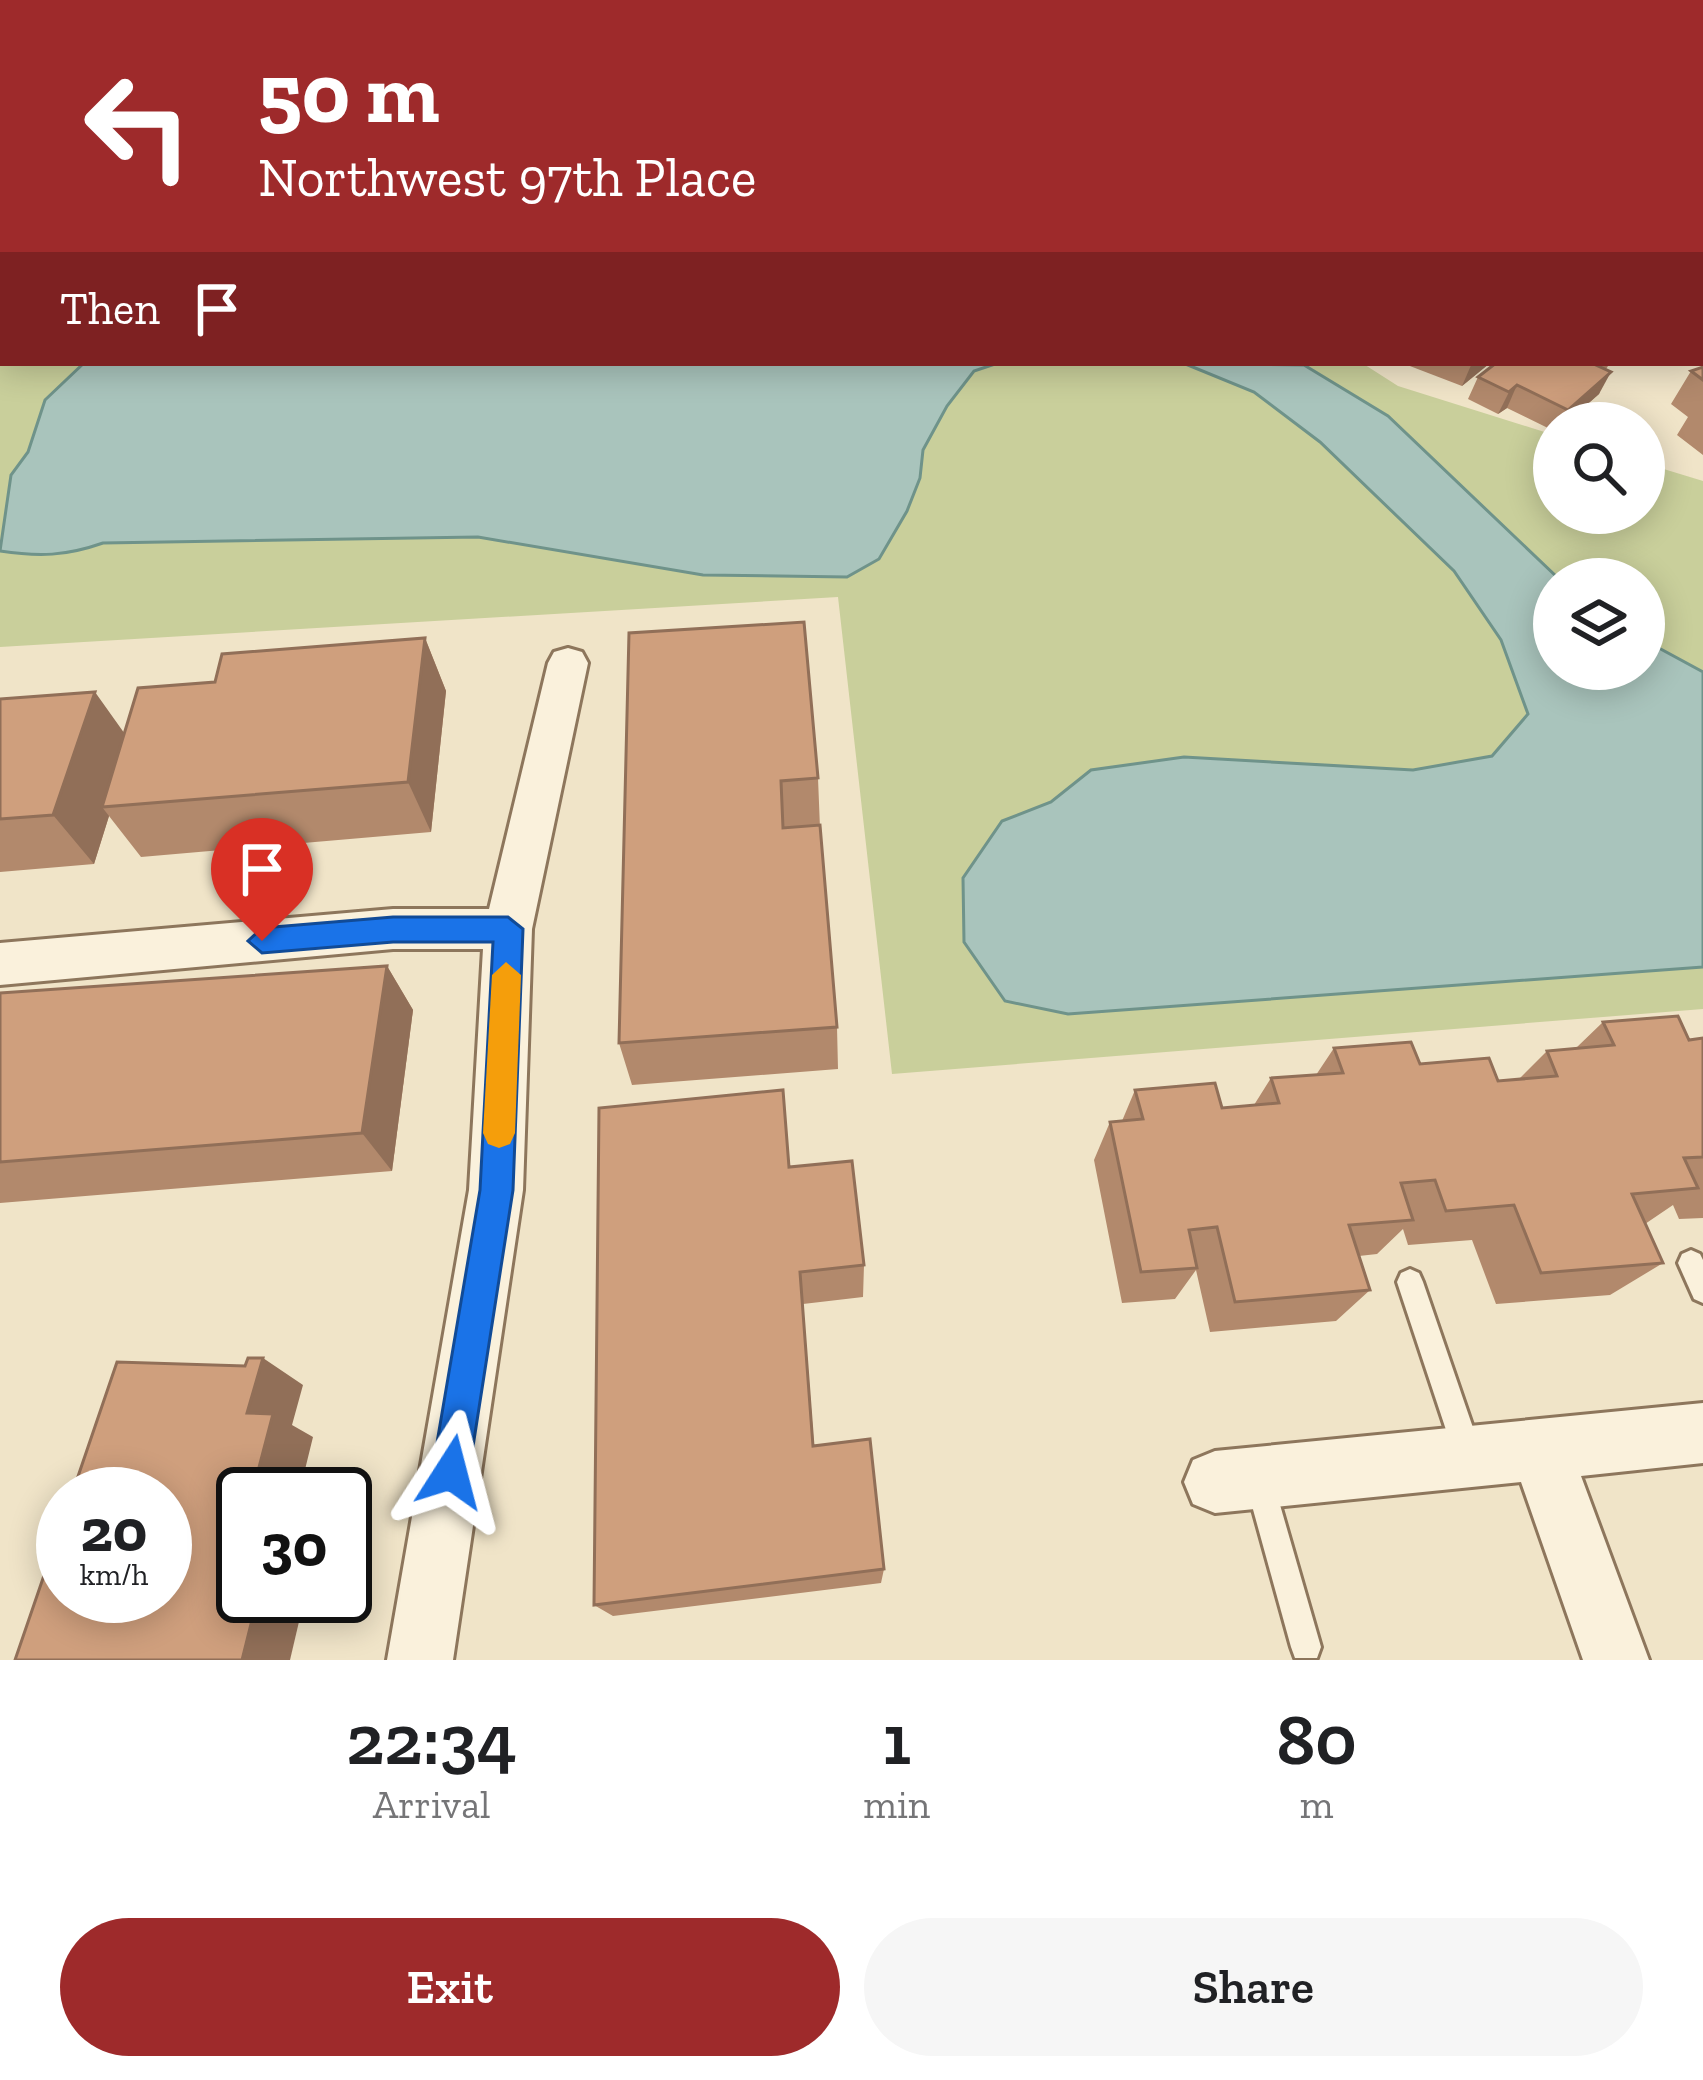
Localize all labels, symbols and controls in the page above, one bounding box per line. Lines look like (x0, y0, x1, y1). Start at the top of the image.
text: 50 m (258, 43, 440, 144)
icon: left (60, 48, 216, 204)
text: Northwest 97th Place (258, 145, 756, 210)
icon: arrive (184, 276, 250, 342)
text: Then (60, 282, 160, 336)
map controls (1533, 402, 1665, 690)
button: search (1533, 402, 1665, 534)
button: layers (1533, 558, 1665, 690)
pin (211, 818, 313, 941)
icon: arrive (229, 836, 295, 902)
position arrow (388, 1409, 514, 1535)
speed limit sign: 30 (216, 1467, 372, 1623)
text: 20 (81, 1494, 147, 1566)
text: km/h (80, 1557, 148, 1593)
text: 22:34 (346, 1696, 517, 1782)
text: 1 (882, 1696, 911, 1782)
text: 80 (1276, 1696, 1357, 1782)
text: Arrival (373, 1781, 490, 1828)
text: min (863, 1781, 930, 1828)
text: m (1300, 1781, 1333, 1828)
button: Exit (60, 1918, 840, 2056)
button: Share (864, 1918, 1643, 2056)

